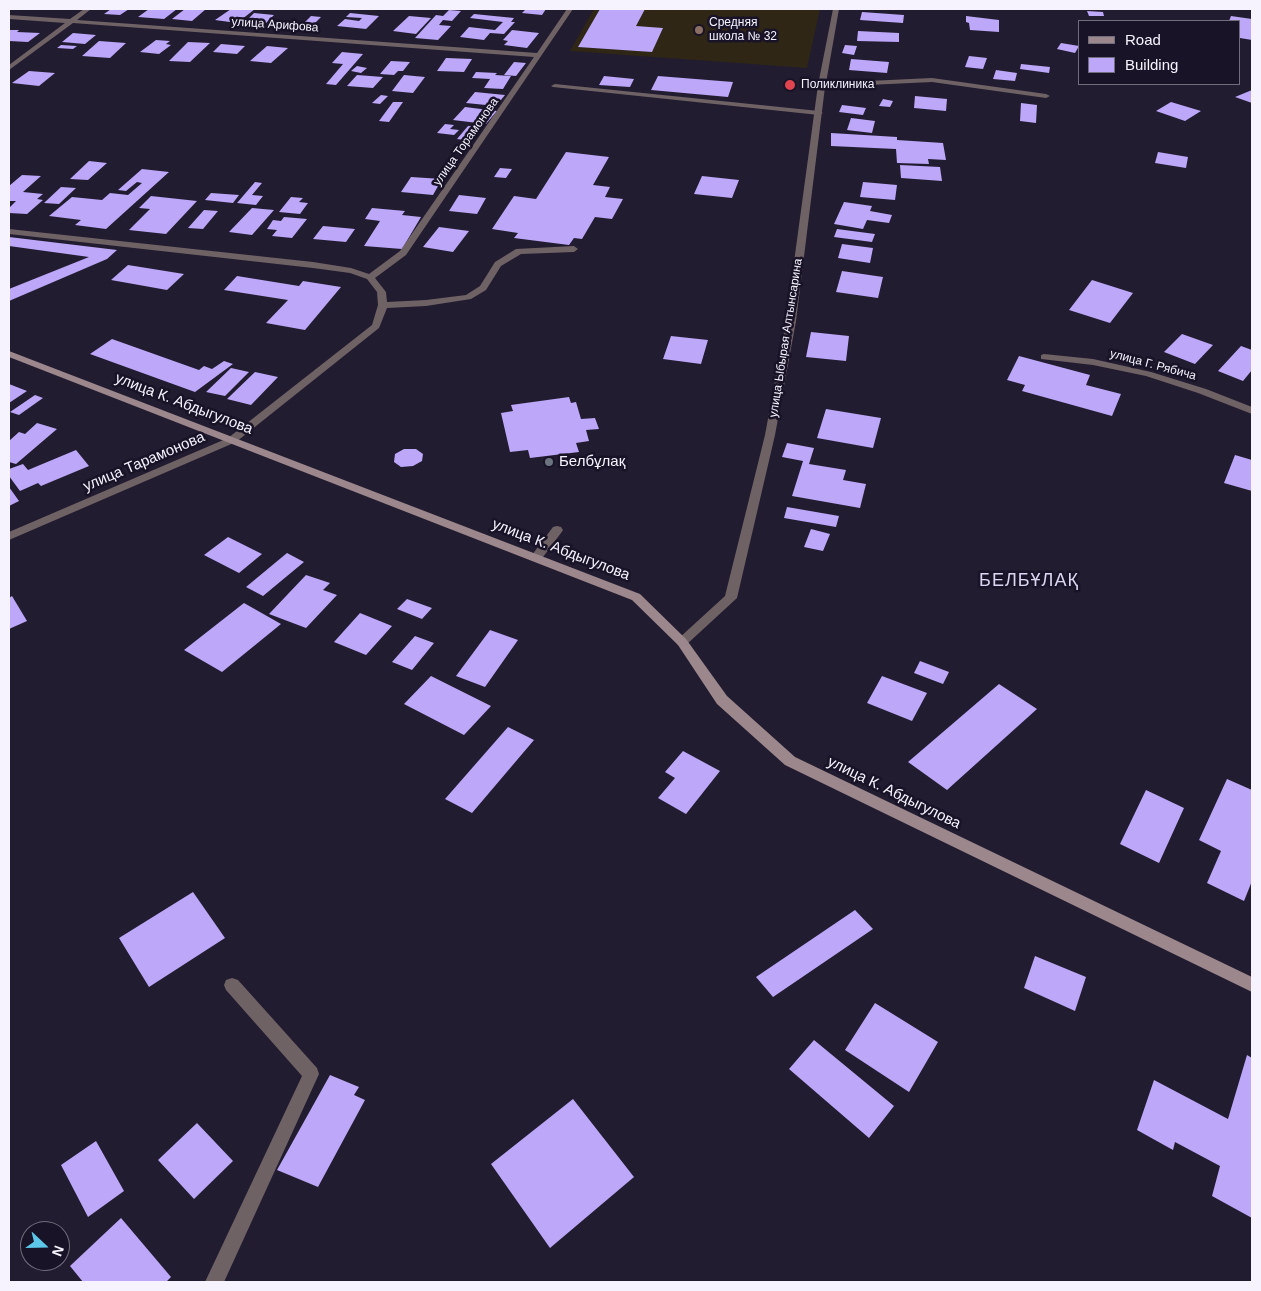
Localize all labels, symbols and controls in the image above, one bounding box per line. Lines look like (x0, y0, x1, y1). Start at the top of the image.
street label: улица Арифова (231, 15, 319, 35)
place label: Средняя школа № 32 (709, 16, 777, 44)
legend (1078, 20, 1241, 85)
marker: Средняя школа № 32 (693, 24, 705, 36)
text: Road (1125, 31, 1161, 48)
text: Building (1125, 56, 1178, 73)
marker: Поликлиника (783, 78, 797, 92)
place label: Поликлиника (801, 78, 874, 92)
street label: улица Торамонова (430, 95, 502, 189)
street label: улица Ыбырая Алтынсарина (766, 257, 806, 419)
street label: улица Г. Рябича (1108, 347, 1198, 383)
street label: улица К. Абдыгулова (113, 369, 255, 439)
street label: улица Тарамонова (80, 428, 208, 496)
place label: Белбұлақ (559, 453, 625, 471)
marker: Белбұлақ (543, 456, 555, 468)
street label: улица К. Абдыгулова (490, 515, 632, 585)
district label: БЕЛБҰЛАҚ (978, 570, 1080, 592)
street label: улица К. Абдыгулова (824, 753, 964, 833)
north arrow (20, 1221, 70, 1271)
text: N (49, 1243, 67, 1259)

